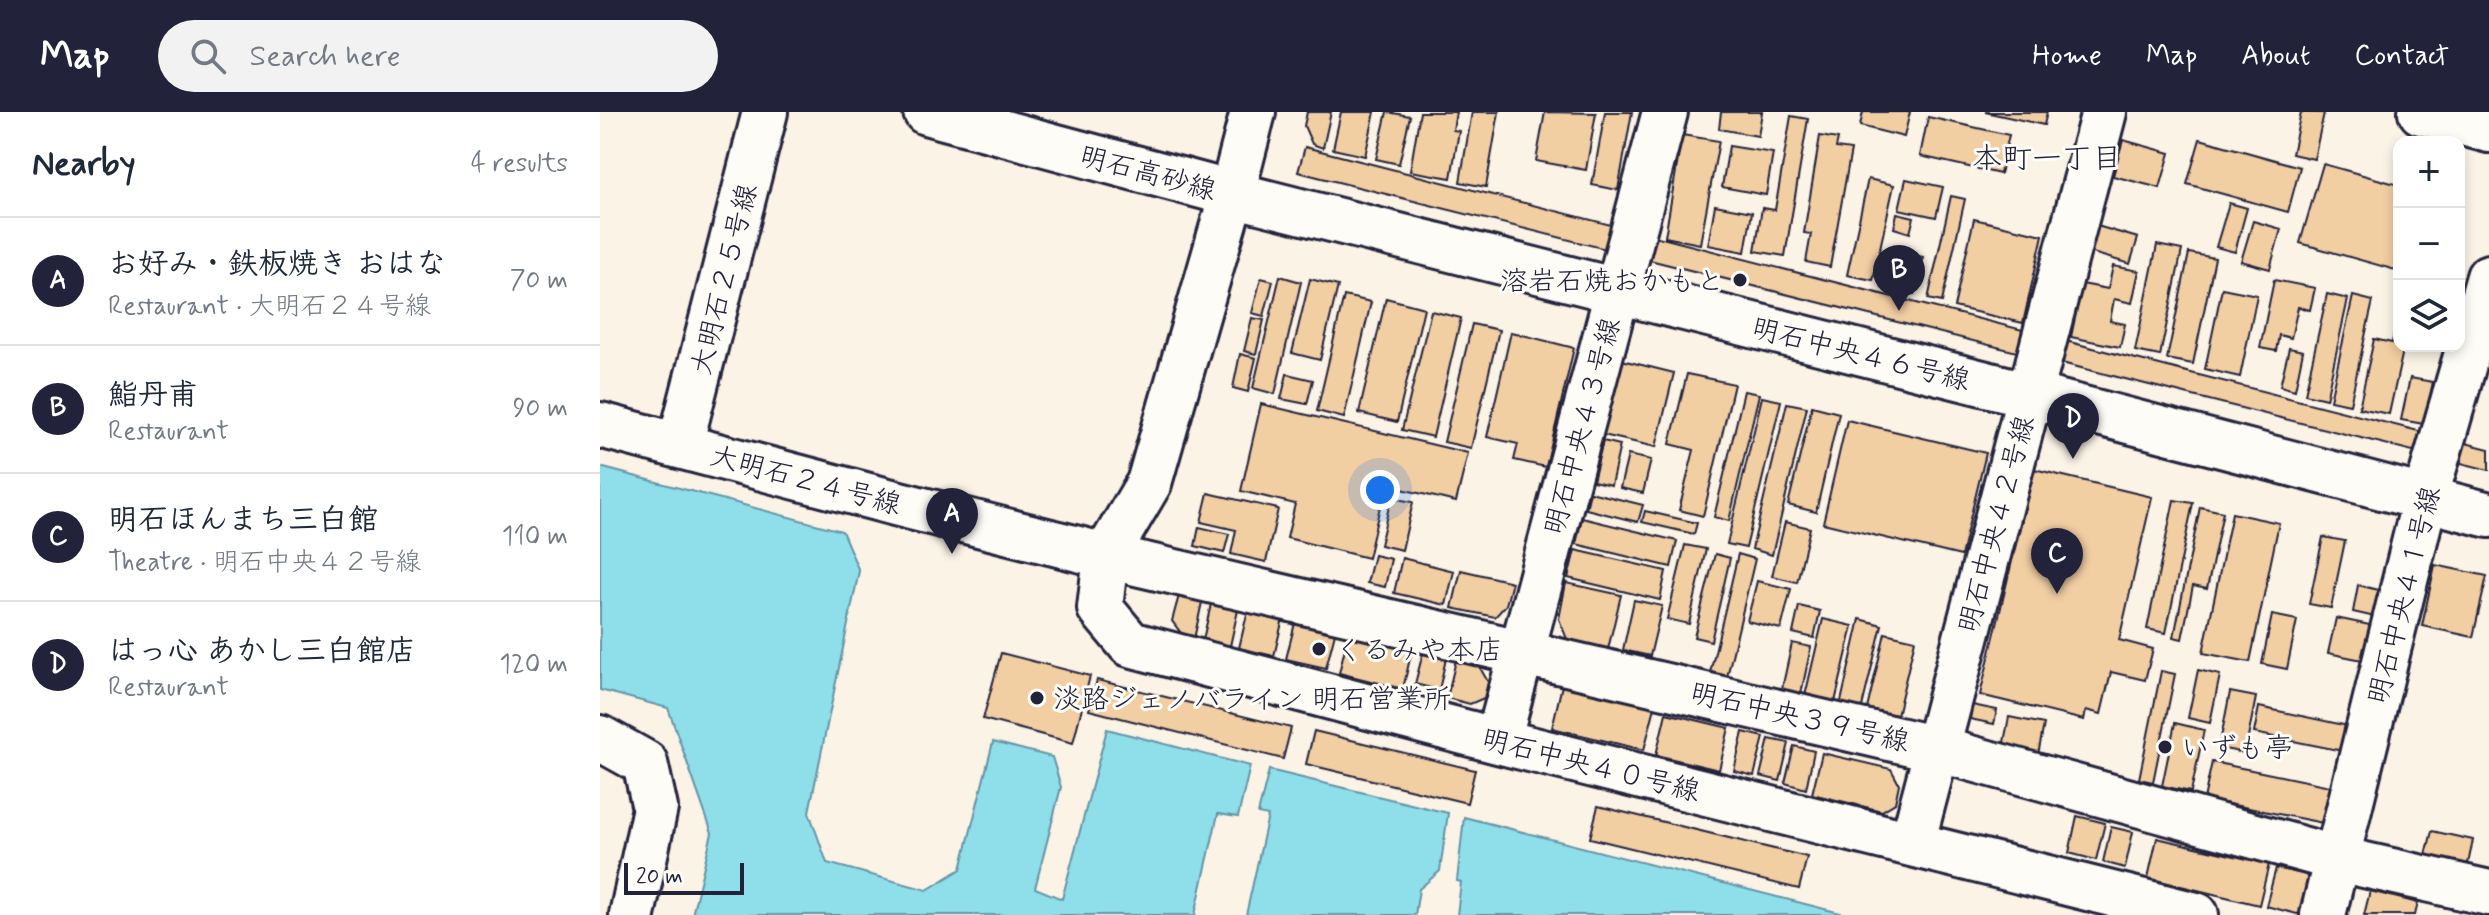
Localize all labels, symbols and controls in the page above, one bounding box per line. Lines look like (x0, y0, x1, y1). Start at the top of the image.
search box (158, 20, 718, 92)
text: Map (40, 32, 110, 81)
icon: search (186, 34, 230, 78)
text: Search here (250, 37, 401, 76)
text: Home (2032, 38, 2102, 75)
text: Map (2146, 38, 2197, 75)
text: About (2241, 38, 2310, 75)
text: Contact (2354, 38, 2449, 75)
map controls (2393, 136, 2465, 352)
button: + (2393, 136, 2465, 208)
street label: 明石高砂線 (1075, 138, 1220, 210)
district label: 本町一丁目 (1972, 140, 2122, 179)
text: Nearby (32, 142, 136, 187)
text: 4 results (471, 147, 568, 181)
street label: 大明石２５号線 (684, 180, 767, 379)
button: − (2393, 208, 2465, 280)
text: お好み・鉄板焼き おはな (108, 245, 446, 284)
pin: B (1873, 245, 1925, 311)
text: A (49, 264, 67, 298)
text: 70 m (510, 264, 568, 298)
place label: 溶岩石焼おかもと (1500, 264, 1724, 301)
marker: 溶岩石焼おかもと (1731, 271, 1749, 289)
button: layers (2393, 280, 2465, 352)
text: Restaurant · 大明石２４号線 (108, 290, 431, 324)
street label: 明石中央４６号線 (1747, 310, 1974, 400)
street label: 明石中央４３号線 (1537, 314, 1630, 540)
text: 鮨丹甫 (108, 376, 198, 415)
text: B (50, 392, 66, 426)
text: 90 m (513, 392, 568, 426)
pin: D (2047, 393, 2099, 459)
street label: 明石中央４２号線 (1951, 412, 2044, 638)
text: Restaurant (108, 415, 229, 449)
street label: 大明石２４号線 (706, 438, 905, 525)
your location (1360, 470, 1400, 510)
street label: 明石中央４１号線 (2360, 482, 2450, 709)
pin: A (926, 488, 978, 554)
text: 明石ほんまち三白館 (108, 501, 378, 540)
text: C (49, 520, 67, 554)
text: 110 m (502, 520, 568, 554)
pin: C (2031, 528, 2083, 594)
text: Theatre · 明石中央４２号線 (108, 546, 421, 580)
text: はっ心 あかし三白館店 (108, 632, 416, 671)
place label: くるみや本店 (1335, 633, 1503, 670)
marker: くるみや本店 (1310, 640, 1328, 658)
text: D (49, 648, 67, 682)
text: 120 m (499, 648, 568, 682)
text: Restaurant (108, 671, 229, 705)
street label: 明石中央３９号線 (1686, 675, 1913, 762)
place label: 淡路ジェノバライン 明石営業所 (1053, 682, 1451, 719)
marker: 淡路ジェノバライン 明石営業所 (1028, 689, 1046, 707)
street label: 明石中央４０号線 (1477, 721, 1704, 811)
place label: いずも亭 (2181, 731, 2293, 768)
marker: いずも亭 (2156, 738, 2174, 756)
scale bar (624, 859, 744, 895)
text: 20 m (636, 863, 683, 891)

